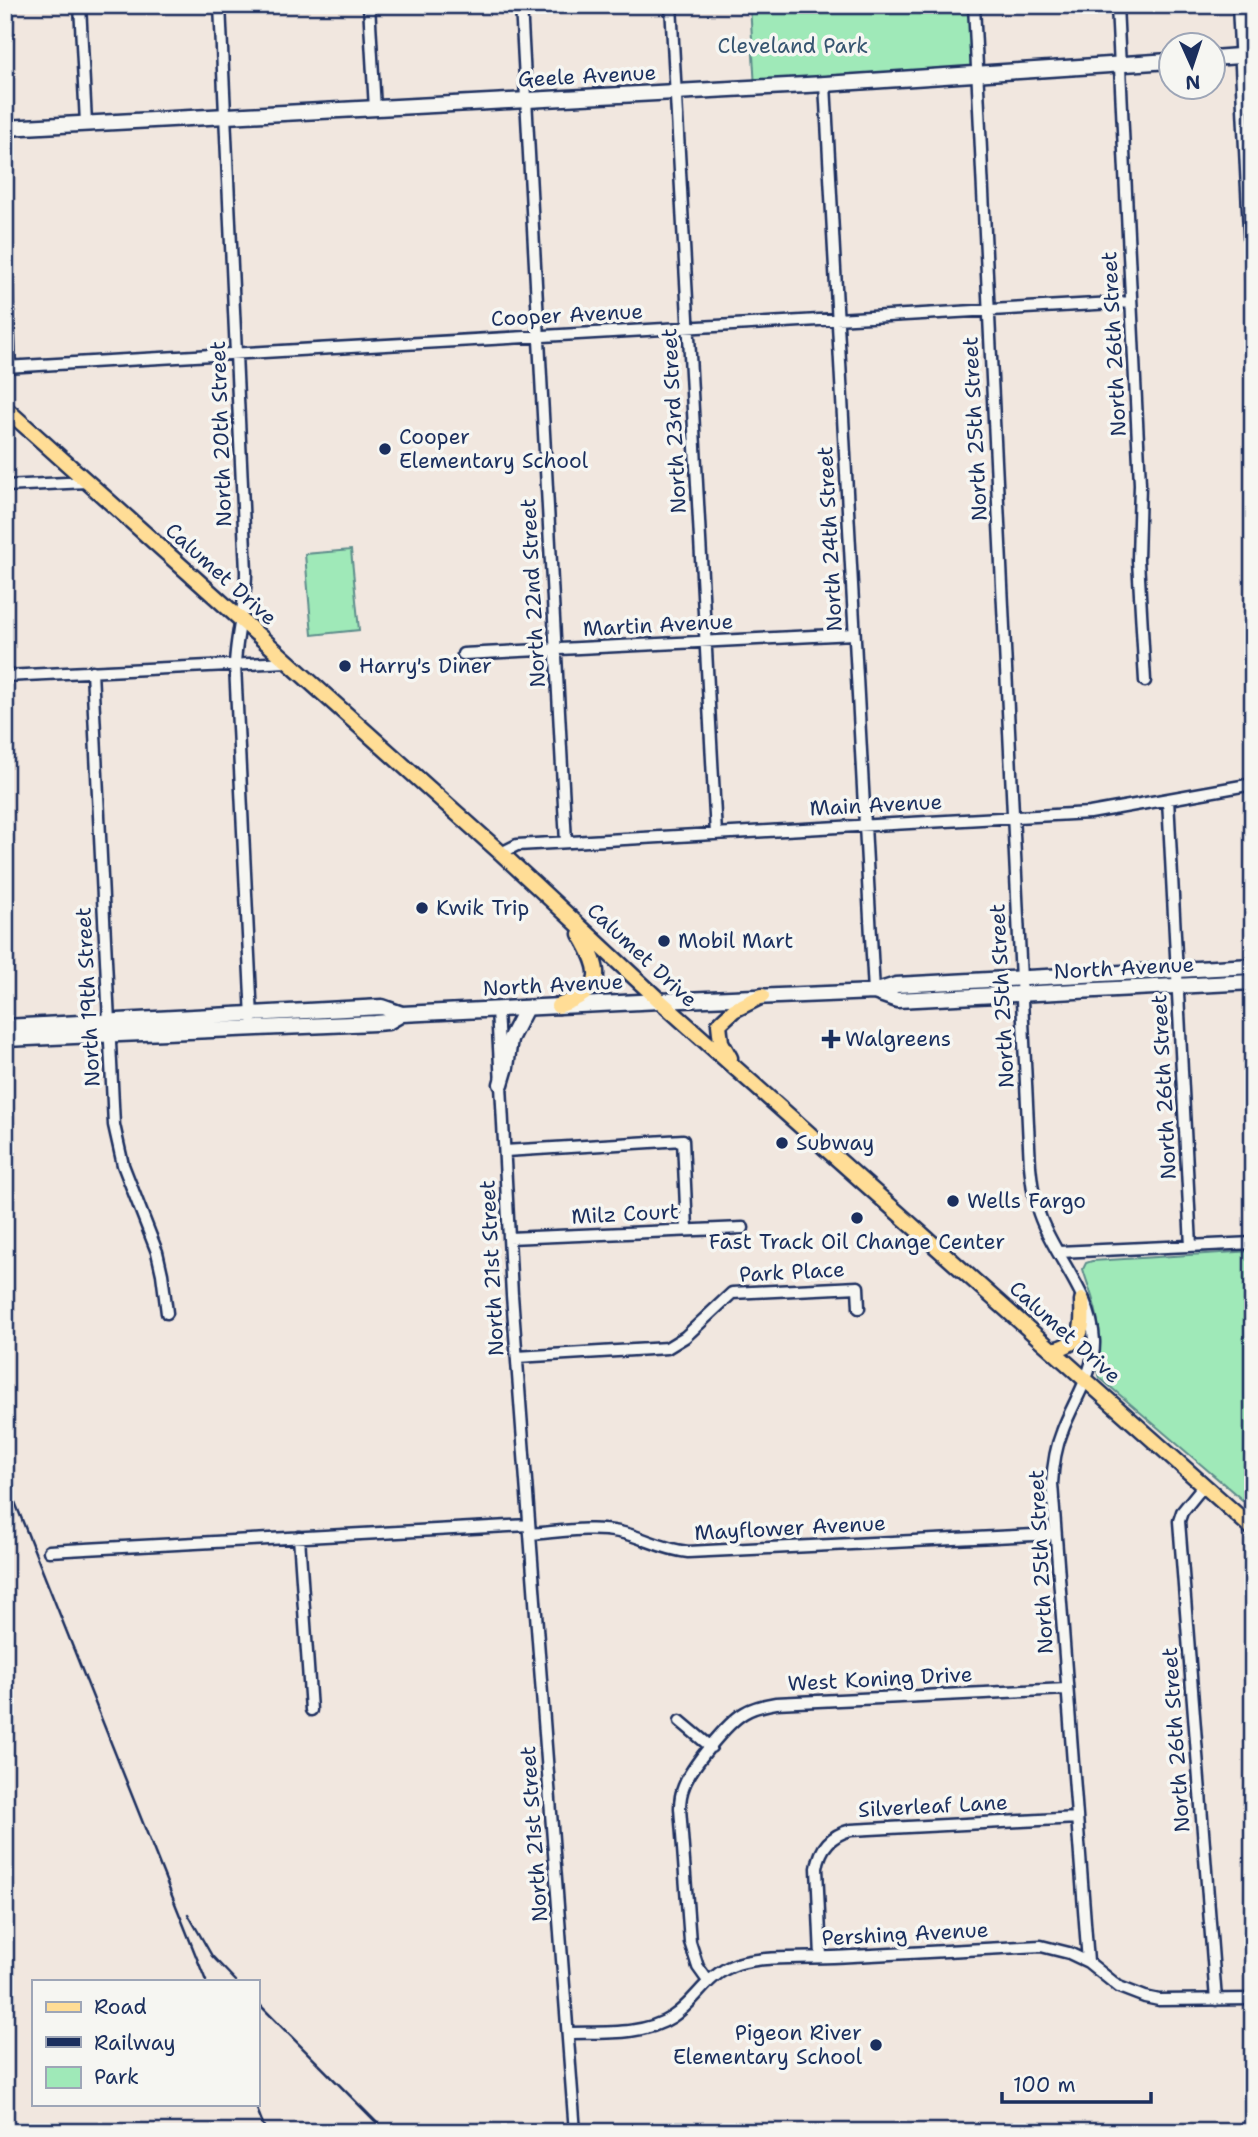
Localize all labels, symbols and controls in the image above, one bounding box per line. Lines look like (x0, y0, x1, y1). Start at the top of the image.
park label: Cleveland Park (718, 32, 868, 60)
north arrow (1156, 32, 1226, 102)
street label: Geele Avenue (517, 58, 657, 94)
text: N (1185, 70, 1201, 95)
street label: North 26th Street (1095, 251, 1133, 437)
street label: Cooper Avenue (490, 297, 644, 333)
street label: North 23rd Street (655, 328, 693, 514)
street label: North 25th Street (956, 336, 994, 522)
street label: North 20th Street (204, 340, 238, 528)
place label: Cooper Elementary School (399, 423, 589, 475)
marker: Cooper Elementary School (377, 441, 393, 457)
street label: North 24th Street (811, 446, 849, 632)
street label: North 22nd Street (514, 498, 552, 688)
street label: Calumet Drive (159, 516, 283, 632)
street label: Martin Avenue (582, 607, 734, 643)
place label: Harry's Diner (359, 652, 492, 680)
marker: Harry's Diner (337, 658, 353, 674)
street label: Main Avenue (809, 788, 943, 822)
place label: Kwik Trip (436, 894, 529, 922)
street label: Calumet Drive (581, 897, 703, 1013)
marker: Kwik Trip (414, 900, 430, 916)
street label: North 25th Street (983, 903, 1021, 1089)
street label: North 19th Street (69, 906, 107, 1088)
place label: Mobil Mart (678, 927, 793, 955)
marker: Mobil Mart (656, 933, 672, 949)
street label: North Avenue (1053, 950, 1195, 986)
street label: North Avenue (482, 967, 624, 1003)
street label: North 26th Street (1145, 994, 1183, 1180)
place label: Walgreens (845, 1025, 951, 1053)
marker: Walgreens (823, 1031, 839, 1047)
place label: Subway (796, 1129, 874, 1157)
marker: Subway (774, 1135, 790, 1151)
street label: North 21st Street (473, 1179, 511, 1357)
place label: Wells Fargo (967, 1187, 1086, 1215)
marker: Wells Fargo (945, 1193, 961, 1209)
street label: Milz Court (571, 1197, 679, 1231)
marker: Fast Track Oil Change Center (849, 1210, 865, 1226)
place label: Fast Track Oil Change Center (709, 1228, 1005, 1256)
street label: Park Place (738, 1255, 846, 1289)
street label: Calumet Drive (1003, 1274, 1127, 1390)
street label: North 25th Street (1022, 1469, 1060, 1655)
street label: Mayflower Avenue (694, 1509, 886, 1547)
street label: North 26th Street (1156, 1646, 1196, 1834)
street label: West Koning Drive (787, 1660, 973, 1698)
street label: North 21st Street (514, 1745, 554, 1923)
street label: Silverleaf Lane (857, 1788, 1009, 1824)
street label: Pershing Avenue (821, 1916, 989, 1952)
legend (32, 1980, 259, 2106)
text: Road (94, 1993, 147, 2021)
place label: Pigeon River Elementary School (673, 2019, 863, 2071)
text: Railway (94, 2029, 176, 2057)
marker: Pigeon River Elementary School (868, 2037, 884, 2053)
scale bar (1002, 2060, 1151, 2104)
text: Park (94, 2063, 139, 2091)
text: 100 m (1013, 2071, 1076, 2099)

